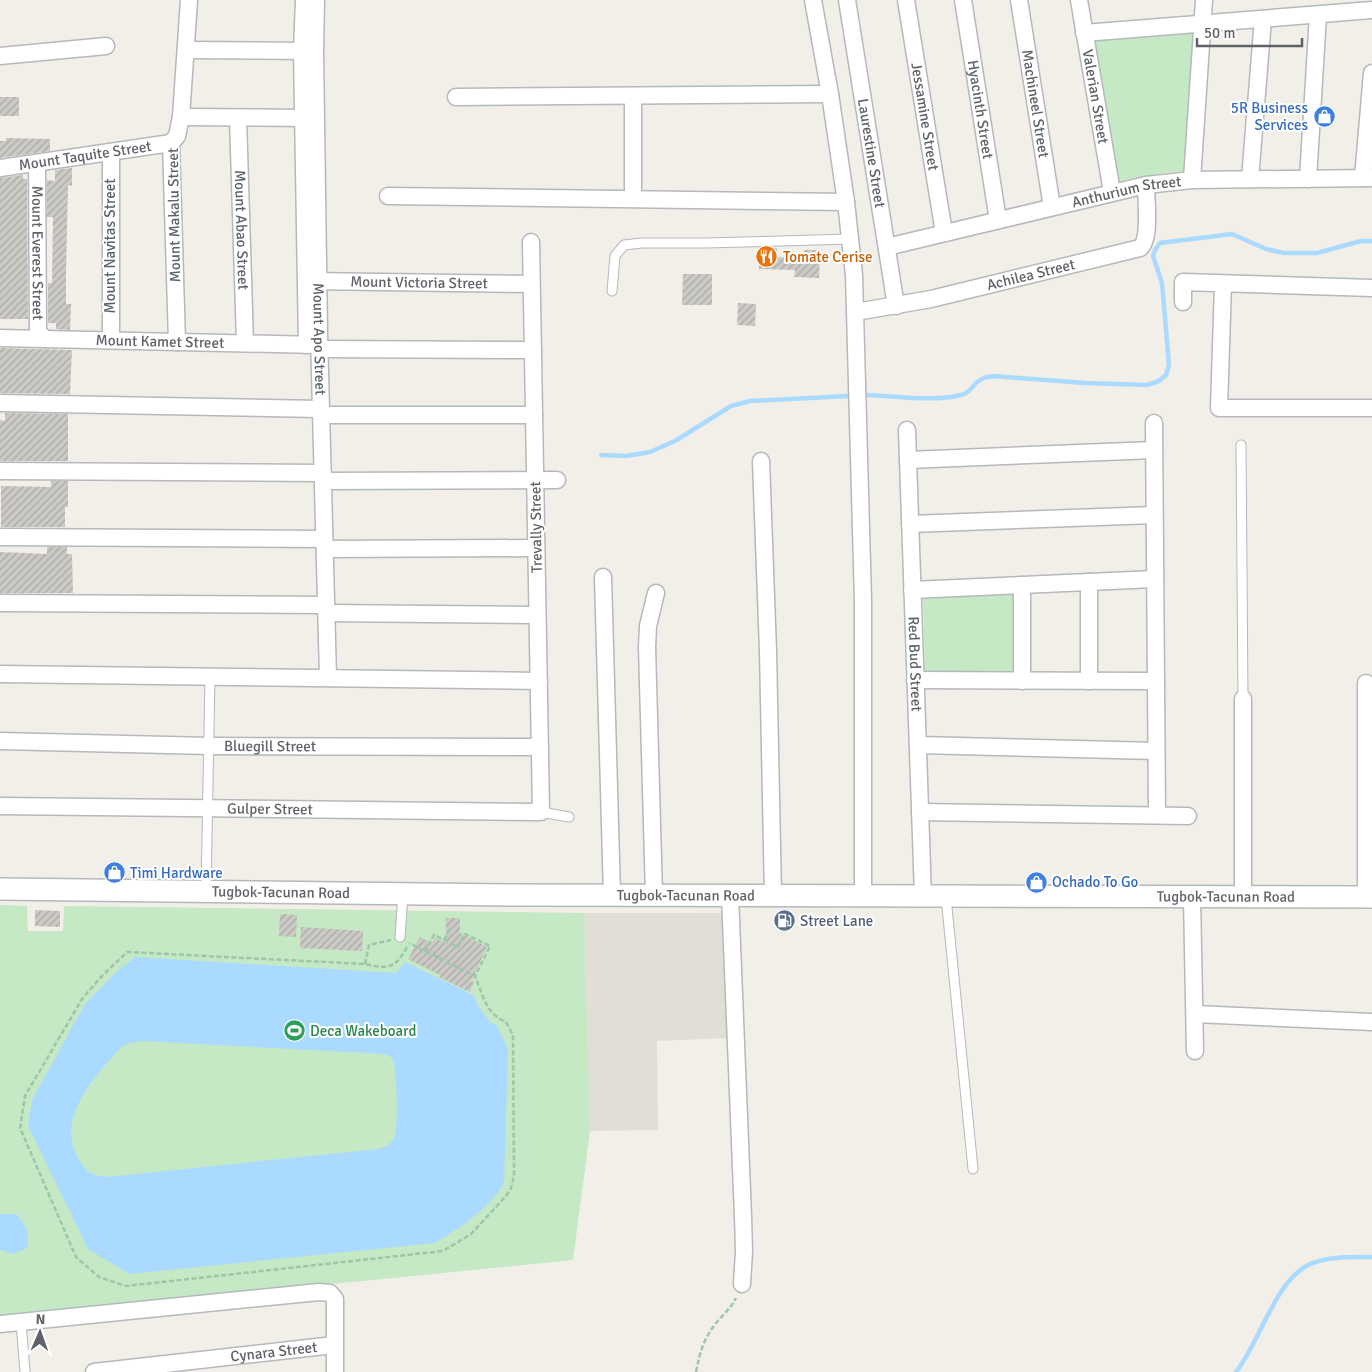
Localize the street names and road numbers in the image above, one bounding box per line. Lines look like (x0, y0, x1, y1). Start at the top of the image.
street label: Machineel Street (1018, 48, 1053, 159)
street label: Valerian Street (1079, 48, 1113, 145)
street label: Hyacinth Street (964, 59, 997, 160)
street label: Jessamine Street (907, 61, 943, 172)
street label: Laurestine Street (854, 97, 889, 209)
street label: Mount Taquite Street (18, 137, 153, 174)
street label: Mount Makalu Street (164, 148, 184, 282)
street label: Mount Abao Street (231, 170, 252, 290)
street label: Anthurium Street (1070, 172, 1182, 211)
street label: Mount Navitas Street (101, 179, 119, 313)
street label: Mount Everest Street (28, 186, 47, 320)
street label: Achilea Street (985, 255, 1077, 294)
street label: Mount Victoria Street (350, 273, 488, 292)
street label: Mount Apo Street (309, 283, 330, 395)
street label: Mount Kamet Street (95, 331, 224, 352)
street label: Trevally Street (526, 481, 546, 573)
street label: Red Bud Street (904, 616, 926, 712)
street label: Bluegill Street (224, 737, 316, 755)
street label: Gulper Street (227, 800, 313, 818)
street label: Tugbok-Tacunan Road (212, 882, 350, 902)
street label: Tugbok-Tacunan Road (617, 886, 755, 905)
street label: Tugbok-Tacunan Road (1157, 887, 1295, 906)
street label: Cynara Street (229, 1338, 318, 1366)

